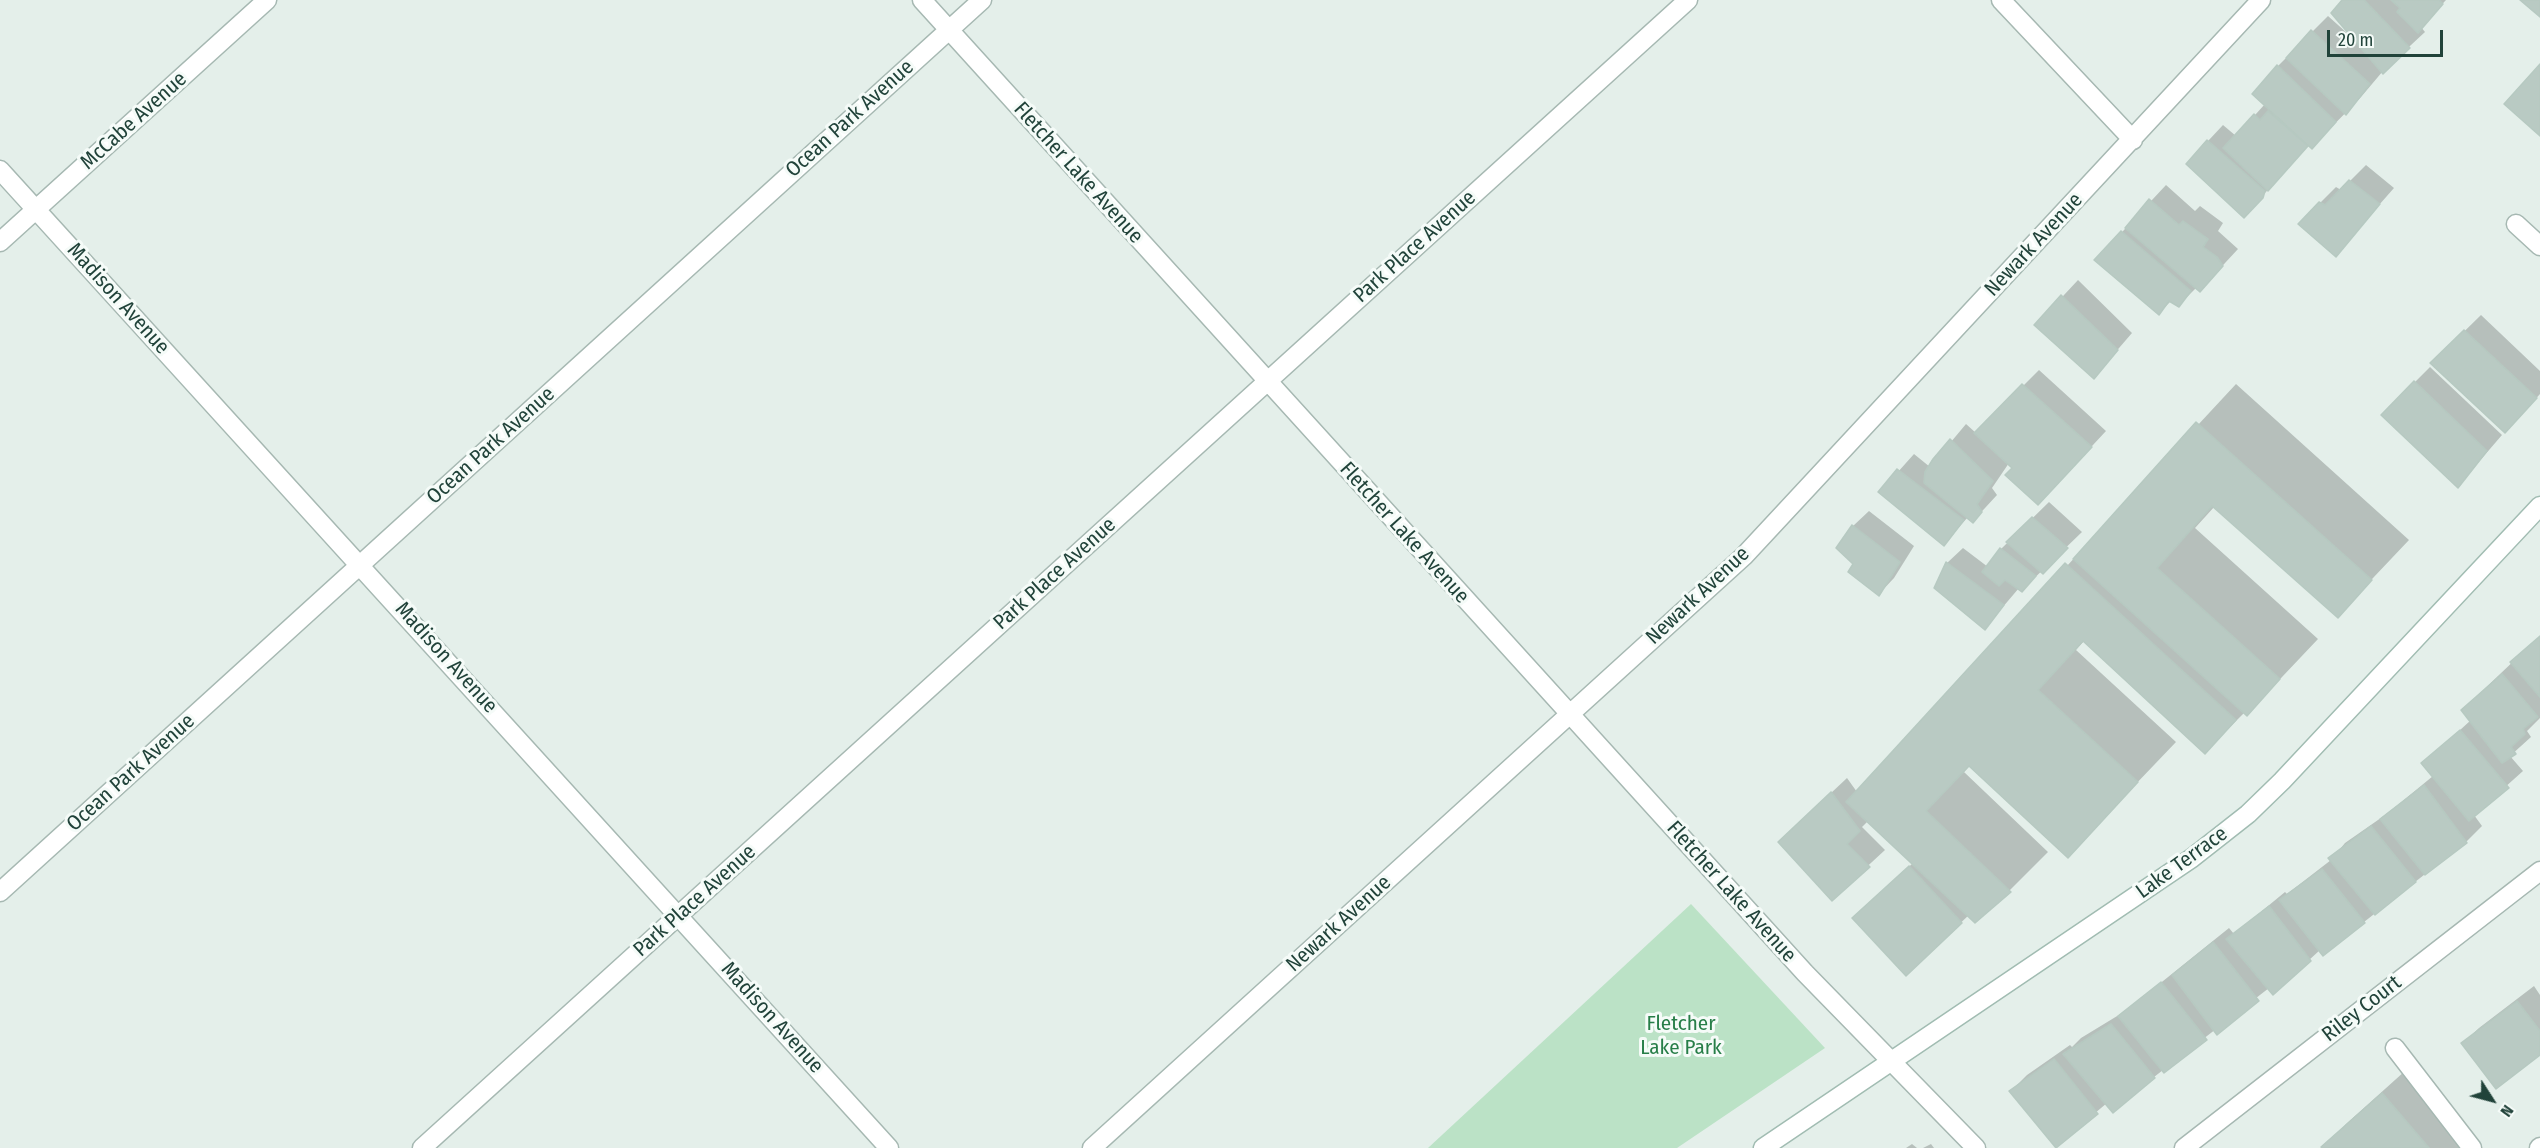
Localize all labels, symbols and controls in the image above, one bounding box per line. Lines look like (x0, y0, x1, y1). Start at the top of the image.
scale bar (2330, 18, 2446, 56)
text: 20 m (2338, 29, 2373, 51)
street label: Ocean Park Avenue (781, 55, 919, 183)
street label: McCabe Avenue (76, 67, 192, 175)
street label: Fletcher Lake Avenue (1008, 97, 1148, 249)
street label: Park Place Avenue (1349, 186, 1481, 308)
street label: Newark Avenue (1980, 188, 2088, 302)
street label: Madison Avenue (61, 238, 175, 360)
street label: Ocean Park Avenue (422, 382, 560, 510)
street label: Fletcher Lake Avenue (1334, 457, 1474, 609)
street label: Park Place Avenue (989, 513, 1121, 635)
street label: Newark Avenue (1641, 542, 1755, 650)
street label: Madison Avenue (389, 597, 503, 719)
street label: Ocean Park Avenue (62, 709, 200, 837)
street label: Fletcher Lake Avenue (1661, 816, 1801, 968)
street label: Lake Terrace (2131, 821, 2233, 905)
street label: Park Place Avenue (629, 840, 761, 962)
street label: Newark Avenue (1282, 870, 1396, 978)
street label: Madison Avenue (715, 957, 829, 1079)
street label: Riley Court (2318, 970, 2406, 1048)
park label: Fletcher Lake Park (1640, 1011, 1722, 1061)
north arrow (2462, 1070, 2522, 1130)
text: N (2496, 1101, 2517, 1120)

